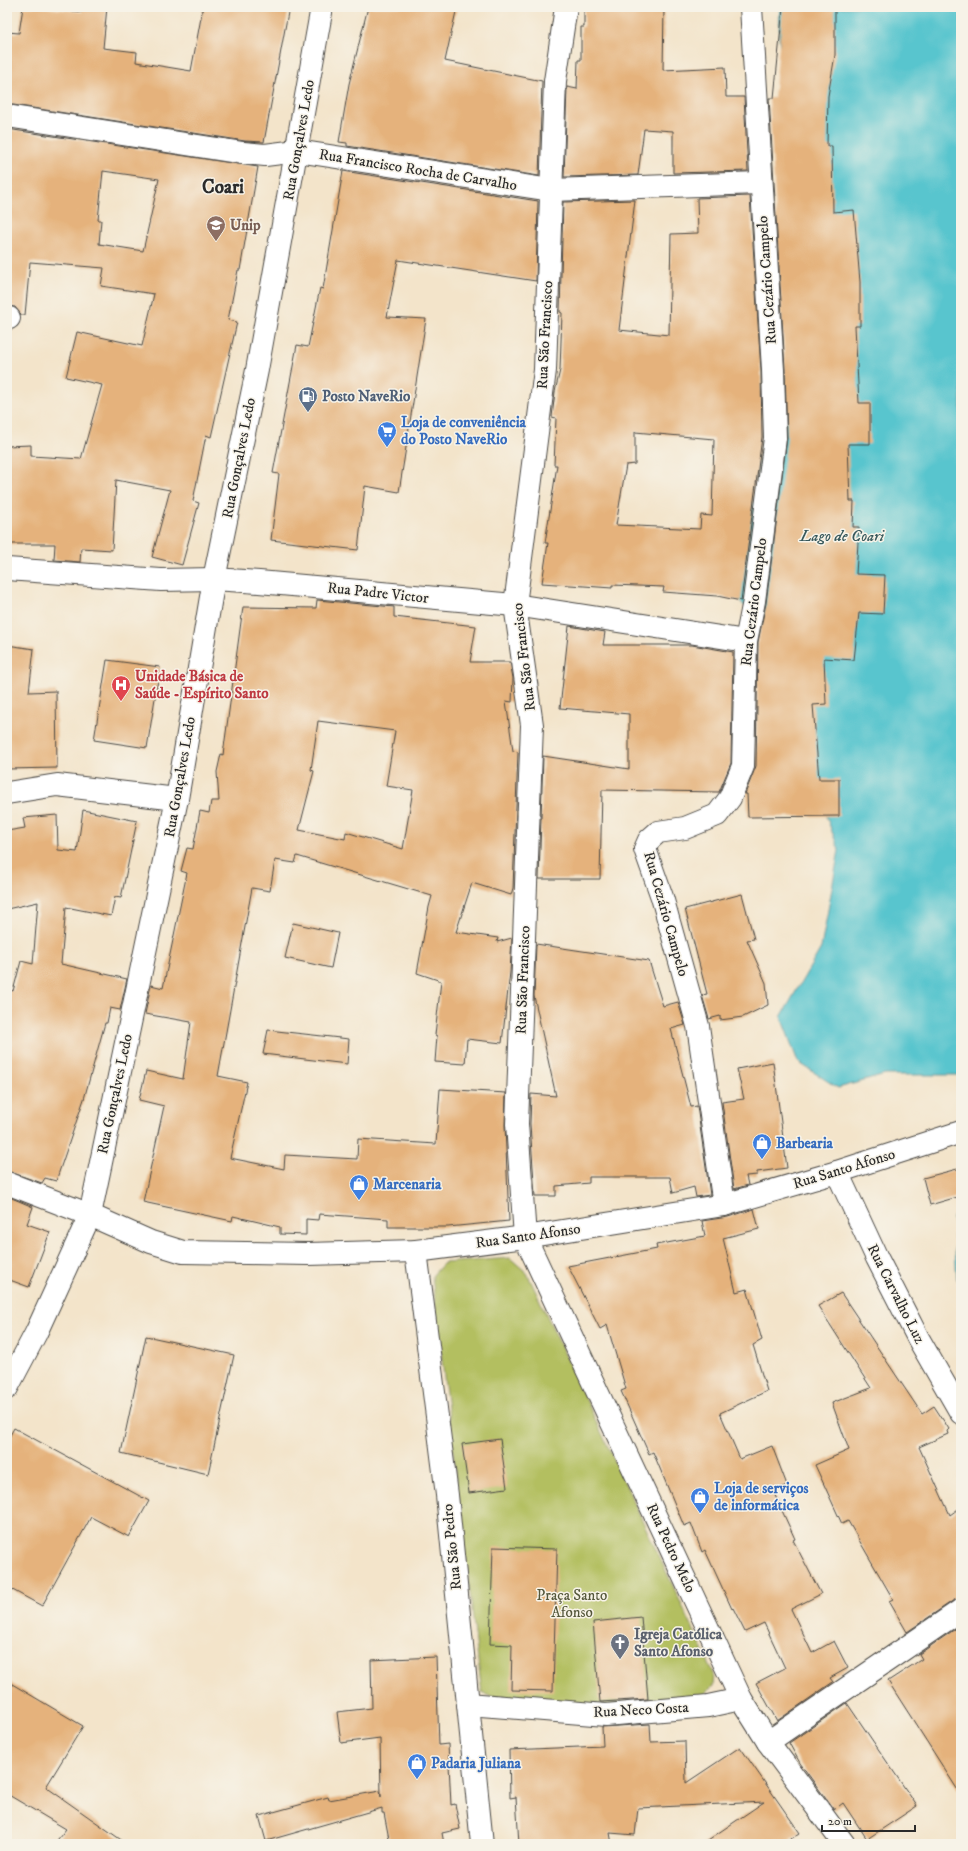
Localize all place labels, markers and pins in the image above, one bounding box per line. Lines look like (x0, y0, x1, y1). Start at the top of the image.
school or university icon: Unip (205, 214, 227, 242)
place label: Unip (230, 216, 261, 235)
fuel station icon: Posto NaveRio (297, 385, 319, 413)
place label: Posto NaveRio (322, 387, 411, 406)
place label: Loja de conveniência do Posto NaveRio (401, 413, 527, 449)
supermarket icon: Loja de conveniência do Posto NaveRio (376, 420, 398, 448)
place label: Unidade Básica de Saúde - Espírito Santo (135, 667, 269, 703)
hospital icon: Unidade Básica de Saúde - Espírito Santo (110, 674, 132, 702)
shop icon: Barbearia (751, 1132, 773, 1160)
place label: Barbearia (776, 1134, 834, 1153)
shop icon: Marcenaria (348, 1173, 370, 1201)
place label: Marcenaria (373, 1175, 442, 1194)
place label: Loja de serviços de informática (714, 1479, 808, 1515)
shop icon: Loja de serviços de informática (689, 1486, 711, 1514)
place label: Igreja Católica Santo Afonso (634, 1625, 723, 1661)
church icon: Igreja Católica Santo Afonso (609, 1632, 631, 1660)
shop icon: Padaria Juliana (406, 1752, 428, 1780)
place label: Padaria Juliana (431, 1754, 521, 1773)

